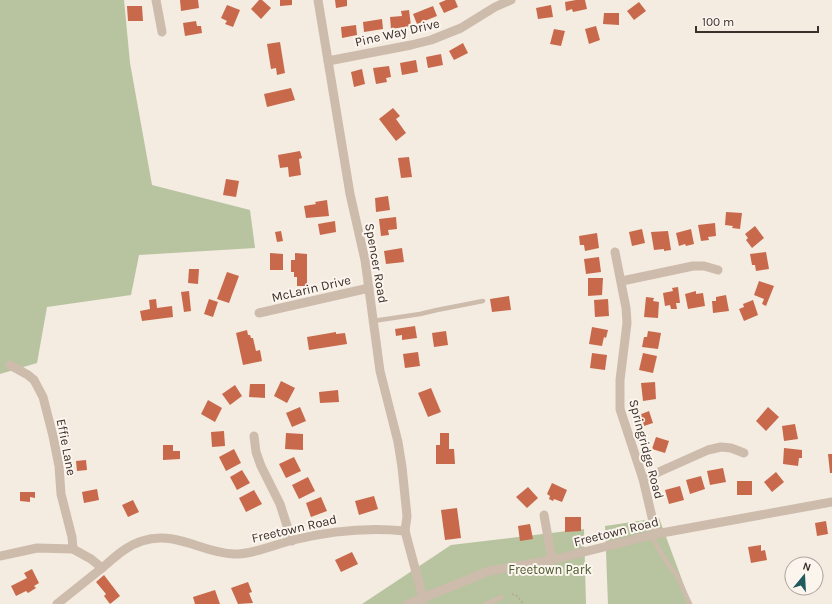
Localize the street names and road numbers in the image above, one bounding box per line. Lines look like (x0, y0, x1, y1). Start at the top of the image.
street label: Pine Way Drive (353, 15, 441, 50)
street label: Spencer Road (362, 222, 391, 304)
street label: McLarin Drive (270, 272, 352, 305)
street label: Springridge Road (626, 398, 667, 501)
street label: Effie Lane (54, 417, 79, 477)
street label: Freetown Road (250, 511, 338, 546)
street label: Freetown Road (572, 514, 660, 549)

